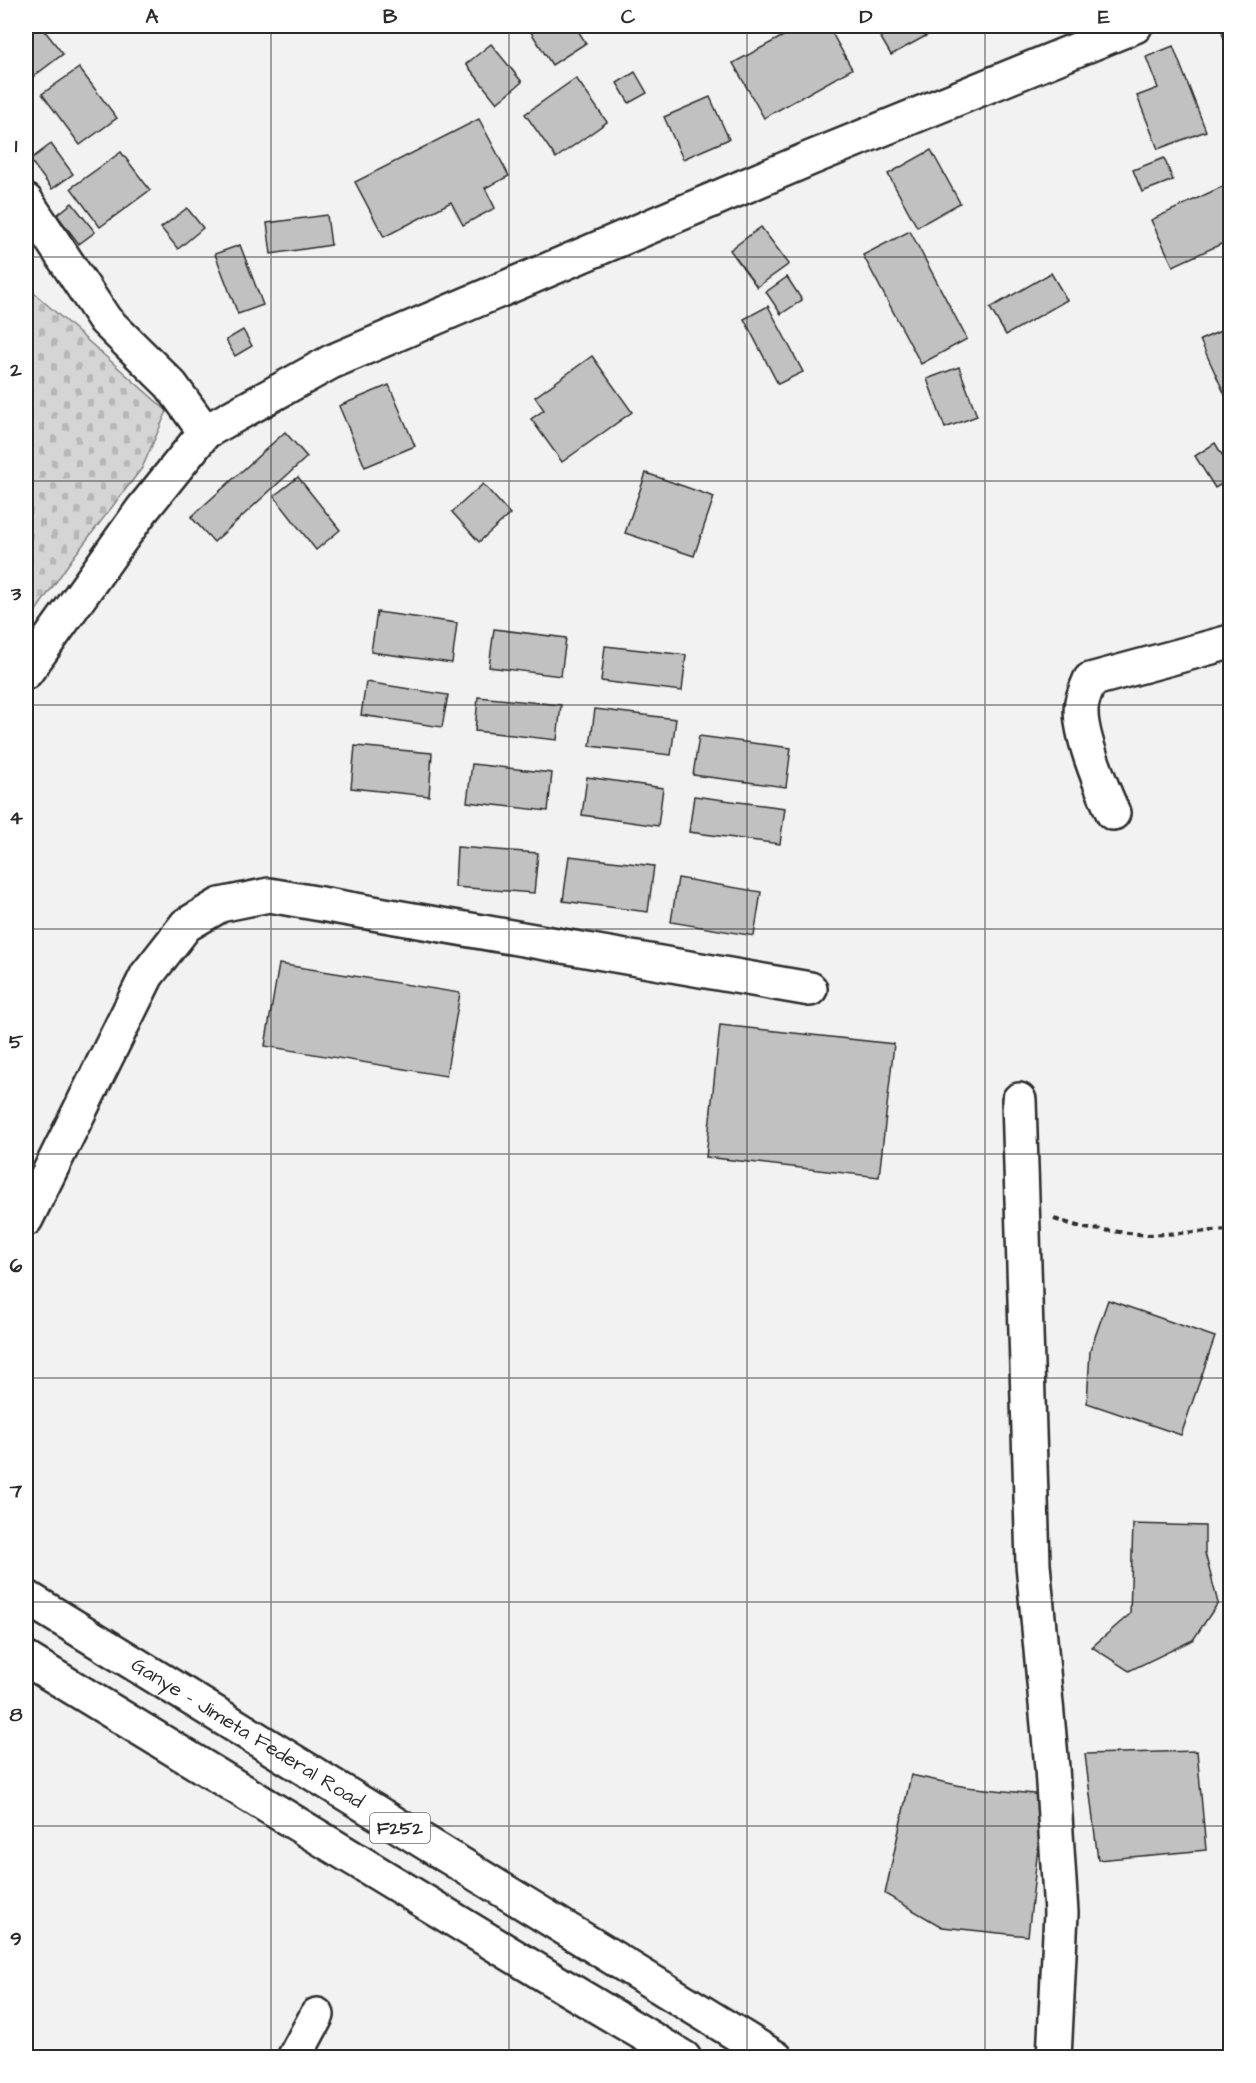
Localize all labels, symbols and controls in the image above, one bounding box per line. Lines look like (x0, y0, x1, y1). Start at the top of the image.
text: A (146, 3, 159, 31)
text: B (383, 3, 398, 31)
text: C (621, 3, 636, 31)
text: D (860, 3, 873, 31)
text: E (1098, 3, 1110, 31)
text: 1 (15, 132, 18, 160)
text: 2 (9, 356, 22, 384)
text: 3 (10, 580, 22, 608)
text: 4 (9, 804, 23, 832)
text: 5 (9, 1028, 24, 1056)
text: 6 (10, 1252, 23, 1280)
text: 7 (9, 1477, 23, 1505)
street label: Ganye - Jimeta Federal Road (126, 1651, 369, 1815)
text: 8 (10, 1701, 23, 1729)
road number: F252 (370, 1813, 430, 1843)
text: 9 (10, 1925, 22, 1953)

